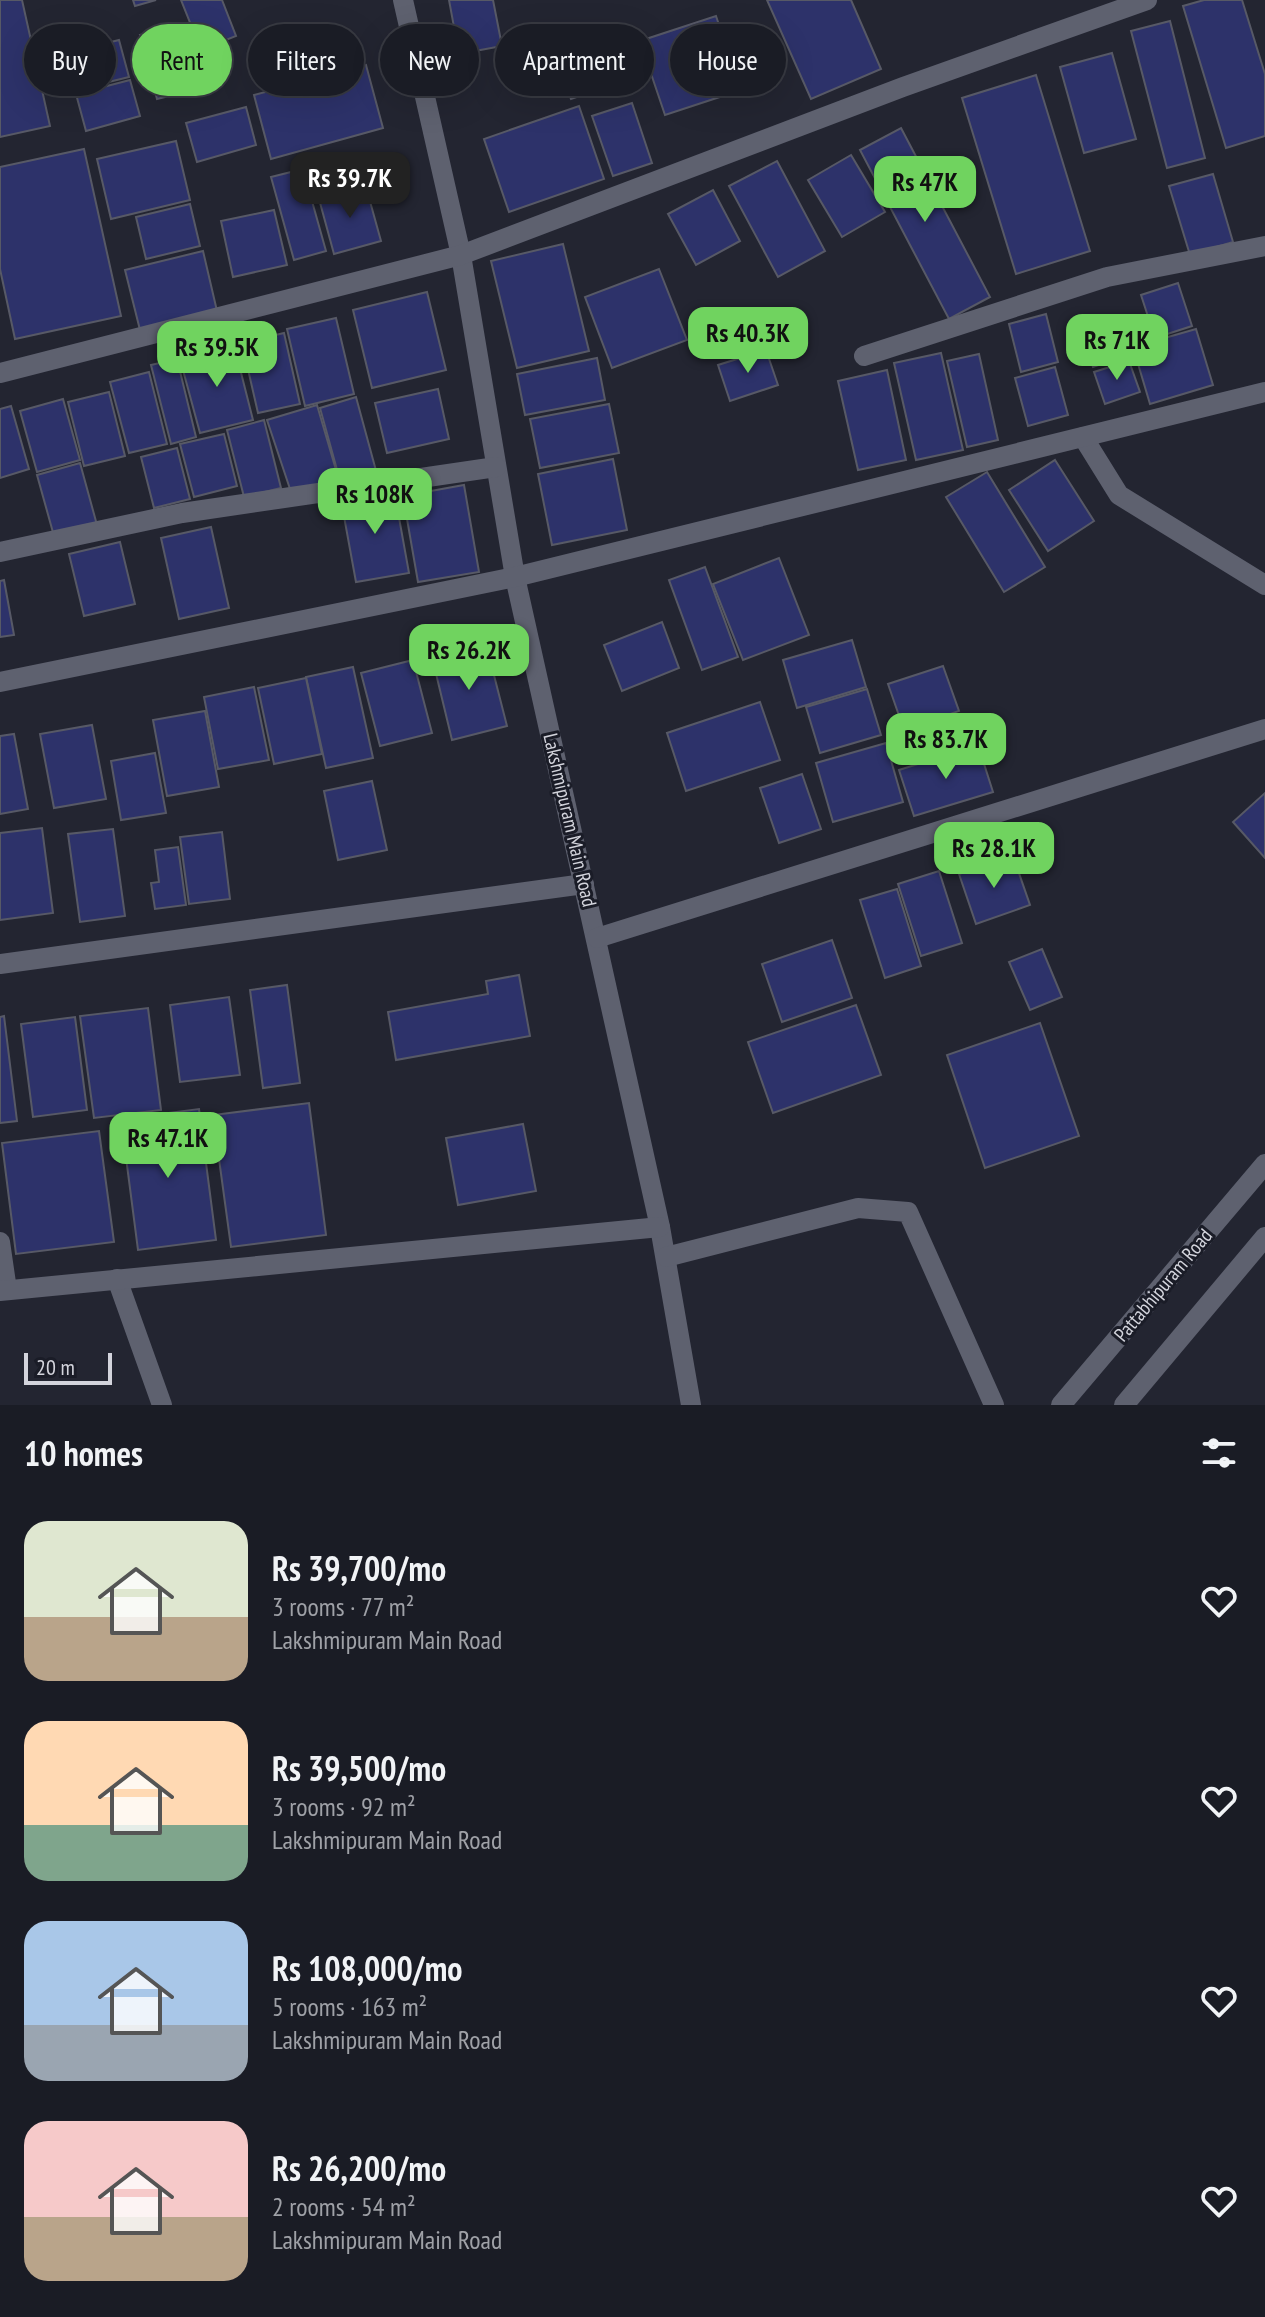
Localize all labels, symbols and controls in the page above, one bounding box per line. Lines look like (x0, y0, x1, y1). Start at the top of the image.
chip: Buy (24, 24, 116, 96)
chip: Rent (132, 24, 232, 96)
chip: Filters (248, 24, 364, 96)
chip: New (380, 24, 479, 96)
chip: Apartment (495, 24, 654, 96)
chip: House (670, 24, 786, 96)
pin: Rs 39.7K (267, 152, 433, 220)
pin: Rs 47K (860, 156, 990, 224)
text: Rs 39.7K (308, 161, 392, 194)
text: Rs 47K (892, 165, 958, 198)
pin: Rs 40.3K (665, 307, 831, 375)
pin: Rs 71K (1052, 314, 1182, 382)
text: Rs 40.3K (706, 316, 790, 349)
pin: Rs 39.5K (134, 321, 300, 389)
text: Rs 71K (1084, 323, 1150, 356)
text: Rs 39.5K (175, 330, 259, 363)
pin: Rs 108K (301, 468, 449, 536)
text: Rs 108K (336, 477, 414, 510)
pin: Rs 26.2K (386, 624, 552, 692)
text: Rs 26.2K (427, 633, 511, 666)
pin: Rs 83.7K (863, 713, 1029, 781)
text: Rs 83.7K (904, 722, 988, 755)
street label: Lakshmipuram Main Road (537, 731, 603, 909)
pin: Rs 28.1K (911, 822, 1077, 890)
text: Rs 28.1K (952, 831, 1036, 864)
pin: Rs 47.1K (85, 1112, 251, 1180)
text: Rs 47.1K (127, 1121, 209, 1154)
street label: Pattabhipuram Road (1108, 1223, 1218, 1347)
scale bar (24, 1349, 112, 1385)
text: 20 m (36, 1353, 75, 1381)
text: 10 homes (24, 1431, 143, 1475)
icon: filters (1197, 1431, 1241, 1475)
text: Rs 39,700/mo (272, 1546, 446, 1590)
icon: home (88, 1553, 184, 1649)
icon: heart (1197, 1579, 1241, 1623)
text: 3 rooms · 77 m² (272, 1590, 414, 1623)
text: Lakshmipuram Main Road (272, 1623, 502, 1656)
text: Rs 39,500/mo (272, 1746, 446, 1790)
icon: home (88, 1753, 184, 1849)
icon: heart (1197, 1779, 1241, 1823)
text: 3 rooms · 92 m² (272, 1790, 416, 1823)
text: Lakshmipuram Main Road (272, 1823, 502, 1856)
text: Rs 108,000/mo (272, 1946, 462, 1990)
icon: home (88, 1953, 184, 2049)
icon: heart (1197, 1979, 1241, 2023)
text: 5 rooms · 163 m² (272, 1990, 427, 2023)
text: Lakshmipuram Main Road (272, 2023, 502, 2056)
text: Rs 26,200/mo (272, 2146, 446, 2190)
icon: home (88, 2153, 184, 2249)
icon: heart (1197, 2179, 1241, 2223)
text: 2 rooms · 54 m² (272, 2190, 416, 2223)
text: Lakshmipuram Main Road (272, 2223, 502, 2256)

